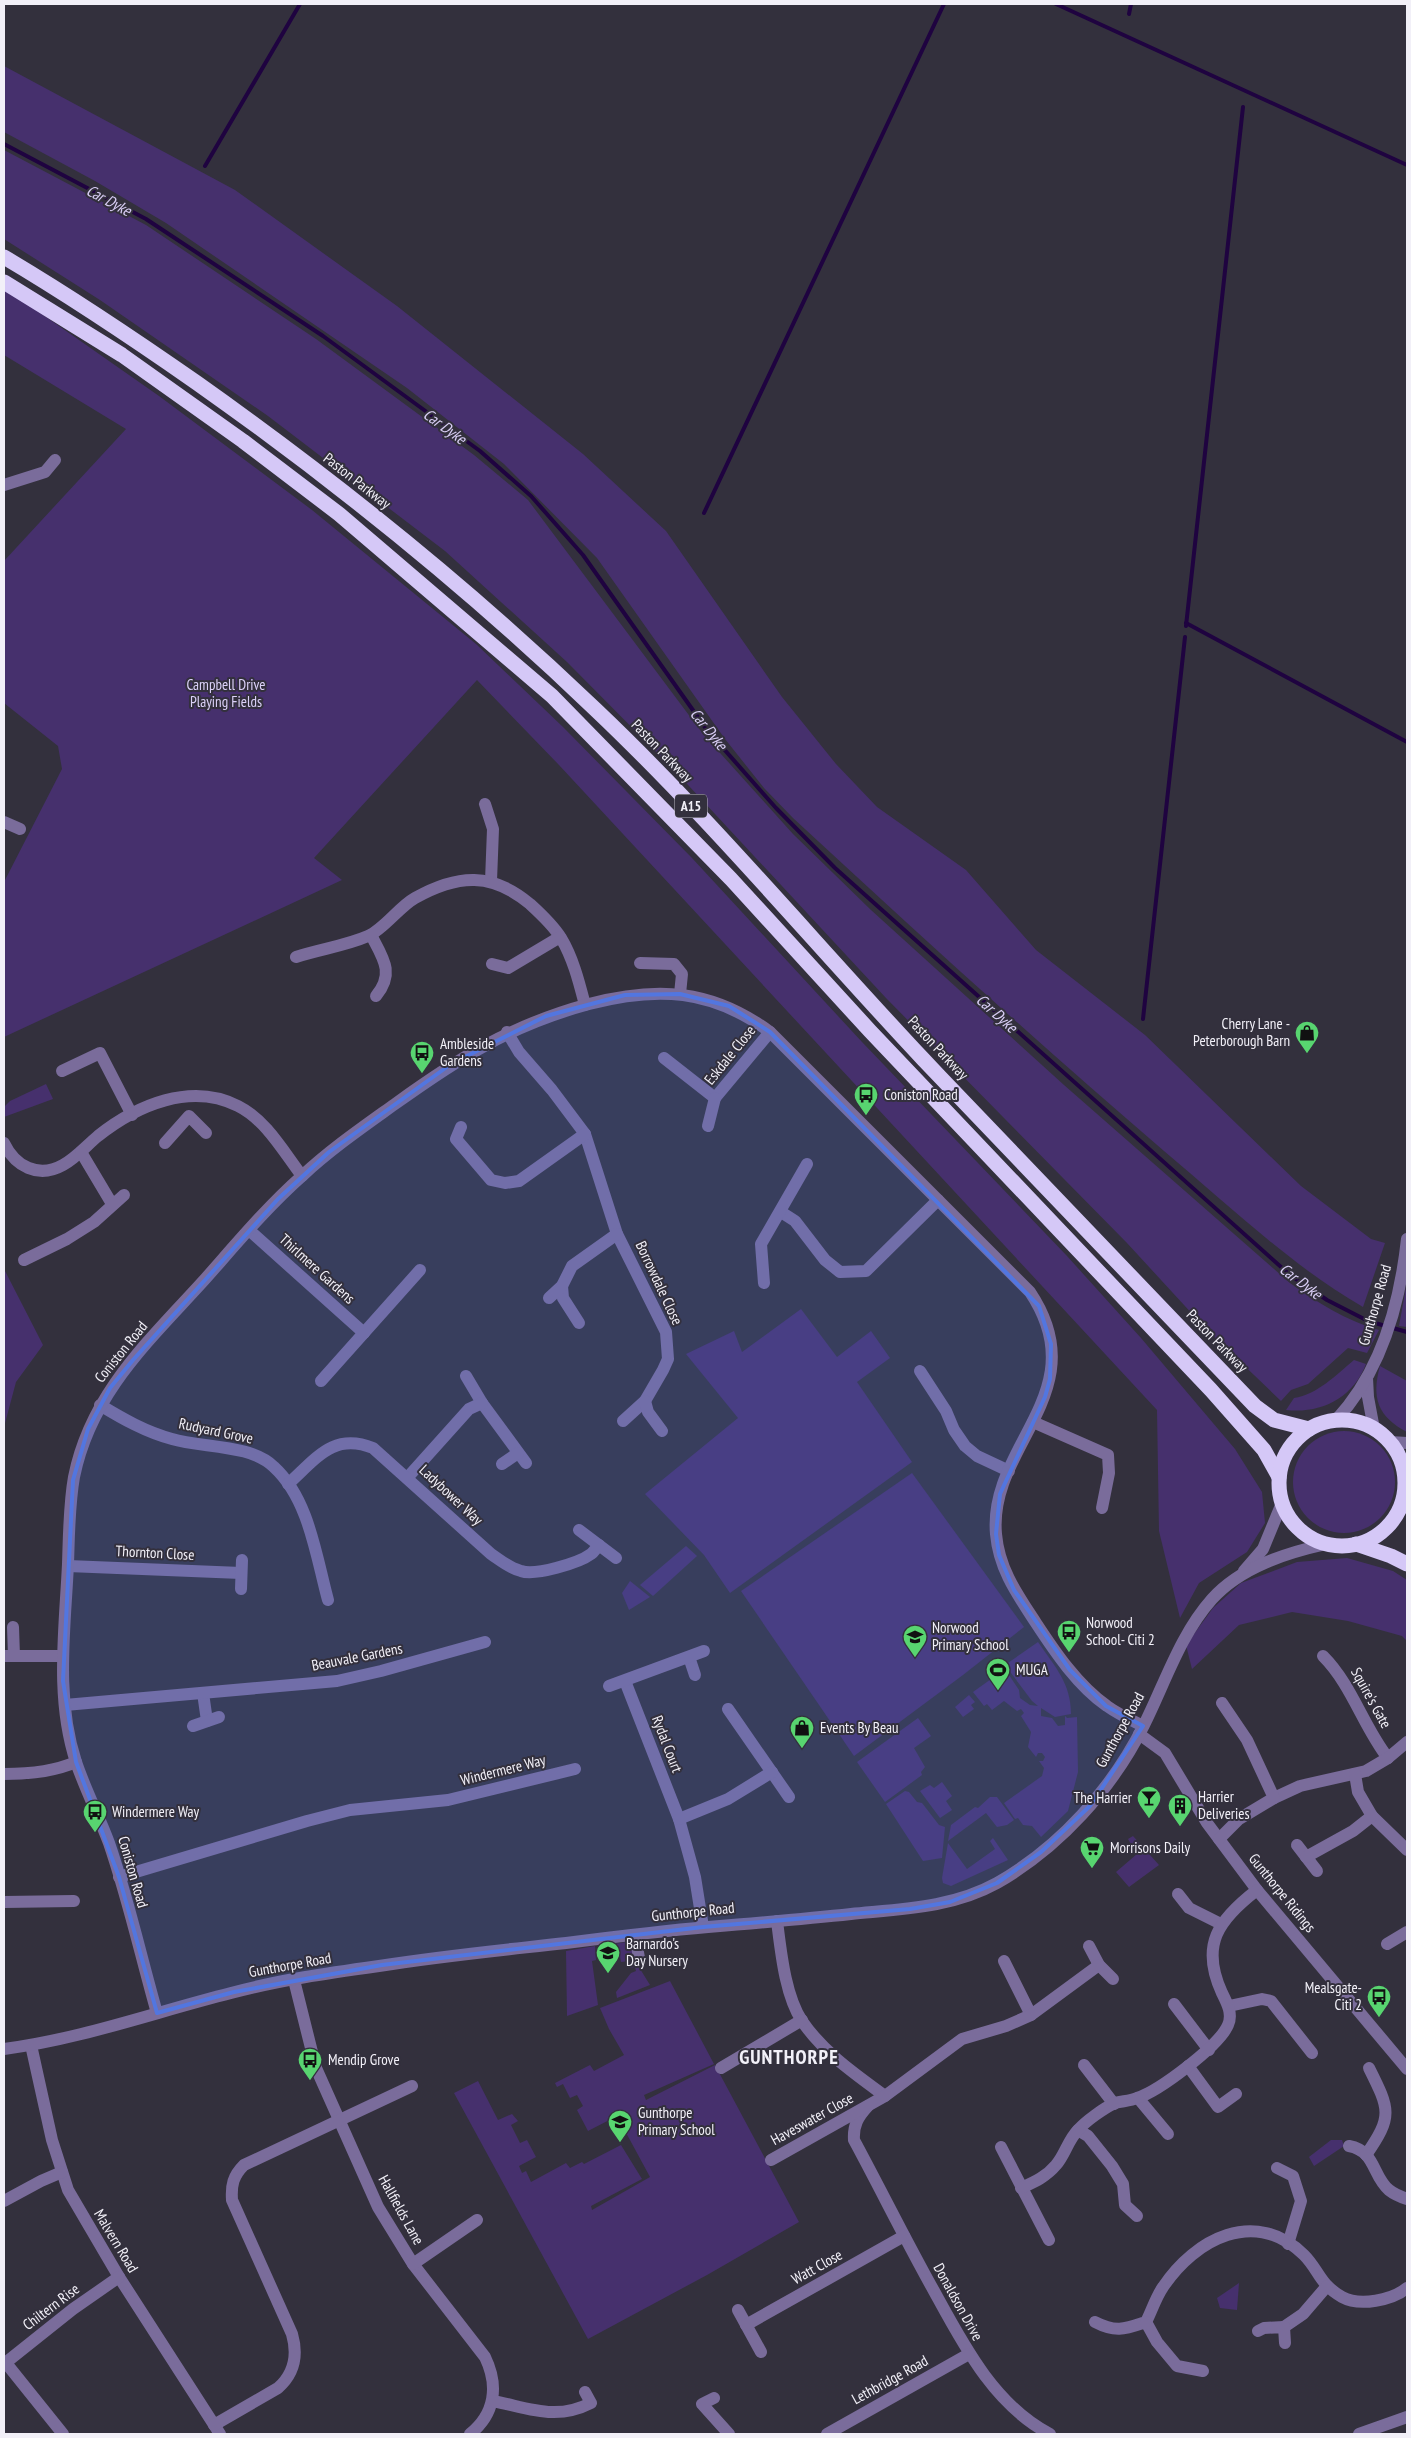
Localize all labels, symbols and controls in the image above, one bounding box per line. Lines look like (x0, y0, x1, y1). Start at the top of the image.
water label: Car Dyke (83, 180, 136, 221)
water label: Car Dyke (420, 404, 471, 449)
street label: Paston Parkway (320, 448, 395, 513)
park label: Campbell Drive Playing Fields (186, 675, 266, 711)
water label: Car Dyke (686, 704, 733, 755)
street label: Paston Parkway (628, 715, 697, 786)
road number: A15 (675, 794, 707, 818)
water label: Car Dyke (972, 989, 1023, 1037)
street label: Paston Parkway (904, 1012, 973, 1084)
place label: Cherry Lane - Peterborough Barn (1193, 1014, 1290, 1050)
shop icon: Cherry Lane - Peterborough Barn (1294, 1020, 1320, 1054)
street label: Eskdale Close (700, 1021, 759, 1088)
place label: Ambleside Gardens (440, 1034, 494, 1070)
bus stop icon: Ambleside Gardens (409, 1040, 435, 1074)
bus stop icon: Coniston Road (853, 1082, 879, 1116)
place label: Coniston Road (884, 1085, 958, 1104)
street label: Thirlmere Gardens (276, 1230, 359, 1308)
street label: Borrowdale Close (632, 1238, 687, 1328)
water label: Car Dyke (1276, 1259, 1327, 1304)
street label: Gunthorpe Road (1354, 1262, 1395, 1348)
street label: Paston Parkway (1183, 1305, 1252, 1376)
street label: Coniston Road (90, 1317, 151, 1386)
street label: Rudyard Grove (177, 1413, 255, 1448)
street label: Ladybower Way (416, 1460, 487, 1529)
street label: Thornton Close (115, 1541, 195, 1564)
place label: Norwood School- Citi 2 (1086, 1613, 1155, 1649)
place label: Norwood Primary School (932, 1618, 1009, 1654)
bus stop icon: Norwood School- Citi 2 (1056, 1619, 1082, 1653)
school or university icon: Norwood Primary School (902, 1624, 928, 1658)
street label: Beauvale Gardens (310, 1638, 404, 1675)
sports icon: MUGA (985, 1657, 1011, 1691)
place label: MUGA (1016, 1660, 1049, 1679)
street label: Squire's Gate (1347, 1664, 1396, 1731)
street label: Gunthorpe Road (1091, 1689, 1148, 1771)
street label: Rydal Court (648, 1713, 687, 1775)
shop icon: Events By Beau (789, 1715, 815, 1749)
place label: Events By Beau (820, 1718, 899, 1737)
street label: Windermere Way (458, 1750, 548, 1789)
bar icon: The Harrier (1136, 1785, 1162, 1819)
place label: Harrier Deliveries (1198, 1787, 1249, 1823)
place label: The Harrier (1073, 1788, 1133, 1807)
building icon: Harrier Deliveries (1167, 1793, 1193, 1827)
bus stop icon: Windermere Way (82, 1799, 108, 1833)
place label: Windermere Way (112, 1802, 199, 1821)
street label: Coniston Road (114, 1834, 153, 1910)
supermarket icon: Morrisons Daily (1079, 1835, 1105, 1869)
place label: Morrisons Daily (1110, 1838, 1191, 1857)
street label: Gunthorpe Ridings (1245, 1849, 1320, 1936)
street label: Gunthorpe Road (651, 1898, 735, 1925)
place label: Barnardo's Day Nursery (626, 1934, 688, 1970)
school or university icon: Barnardo's Day Nursery (595, 1940, 621, 1974)
street label: Gunthorpe Road (247, 1948, 333, 1981)
place label: Mealsgate- Citi 2 (1305, 1978, 1362, 2014)
bus stop icon: Mealsgate- Citi 2 (1366, 1984, 1392, 2018)
district label: GUNTHORPE (739, 2044, 839, 2070)
bus stop icon: Mendip Grove (297, 2047, 323, 2081)
place label: Mendip Grove (328, 2050, 400, 2069)
street label: Haveswater Close (767, 2088, 856, 2149)
place label: Gunthorpe Primary School (638, 2103, 715, 2139)
school or university icon: Gunthorpe Primary School (607, 2109, 633, 2143)
street label: Hallfields Lane (375, 2172, 428, 2248)
street label: Malvern Road (90, 2206, 143, 2276)
street label: Watt Close (788, 2245, 845, 2288)
street label: Donaldson Drive (929, 2260, 987, 2344)
street label: Chiltern Rise (19, 2279, 83, 2334)
street label: Lethbridge Road (848, 2351, 931, 2408)

